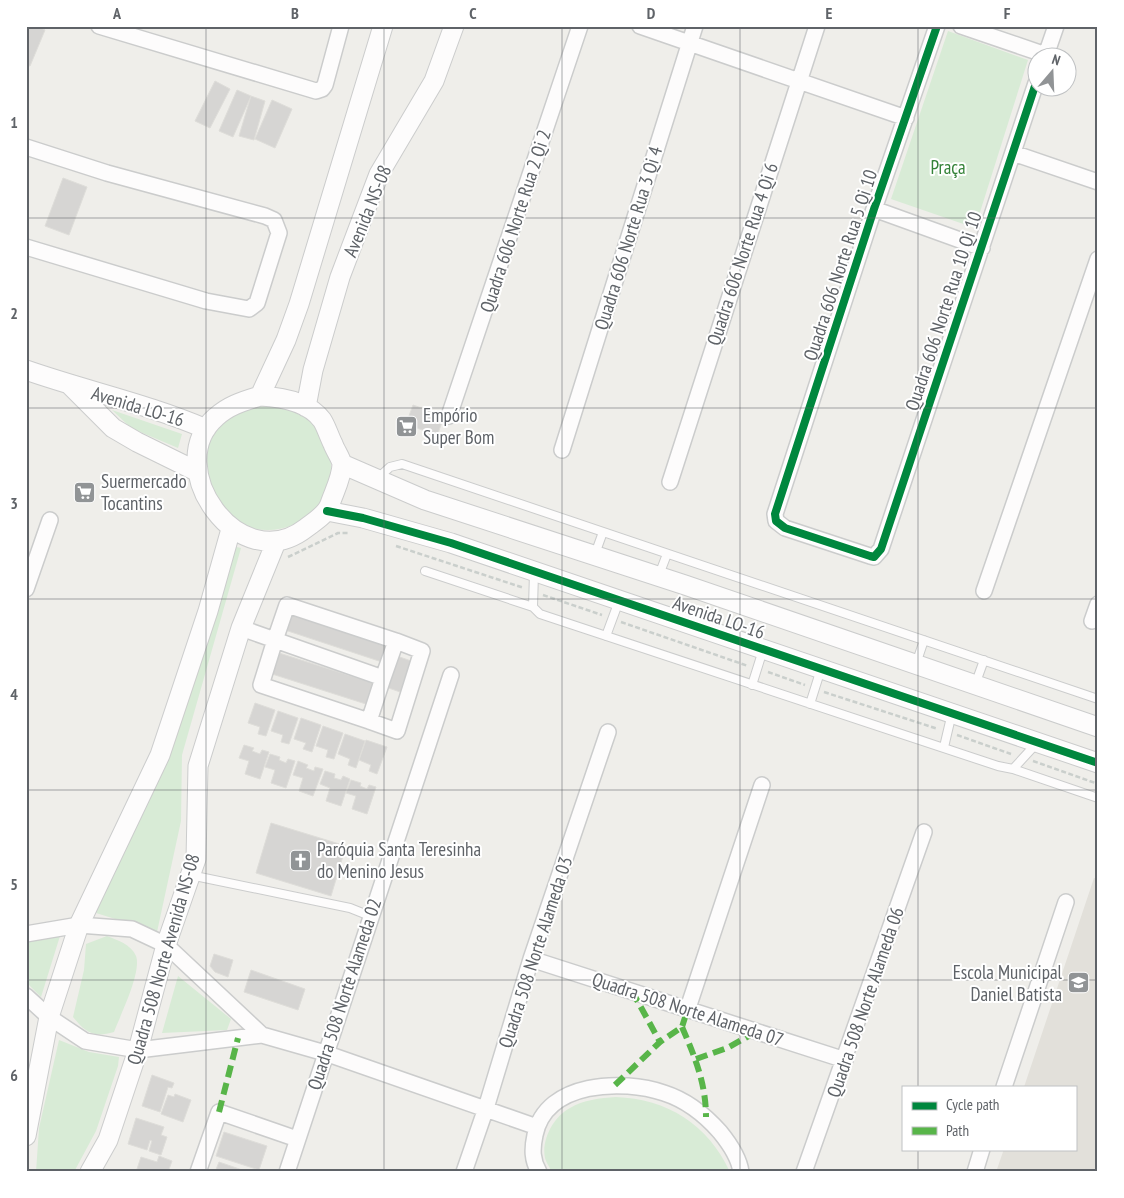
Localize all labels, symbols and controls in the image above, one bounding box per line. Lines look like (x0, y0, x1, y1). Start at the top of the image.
text: A (112, 3, 122, 23)
text: B (291, 3, 299, 23)
text: C (469, 3, 477, 23)
text: D (647, 3, 656, 23)
text: E (826, 3, 833, 23)
text: F (1004, 3, 1011, 23)
north arrow (1026, 48, 1076, 98)
text: N (1050, 50, 1063, 69)
text: 1 (10, 112, 18, 132)
street label: Quadra 606 Norte Rua 2 Qi 2 (474, 127, 556, 315)
street label: Quadra 606 Norte Rua 3 Qi 4 (589, 143, 667, 333)
park label: Praça (930, 155, 966, 179)
street label: Quadra 606 Norte Rua 4 Qi 6 (701, 160, 783, 348)
street label: Avenida NS-08 (338, 162, 396, 260)
street label: Quadra 606 Norte Rua 5 Qi 10 (798, 167, 882, 363)
street label: Quadra 606 Norte Rua 10 Qi 10 (899, 208, 987, 414)
text: 2 (10, 303, 18, 323)
street label: Avenida LO-16 (89, 381, 187, 431)
place label: Empório Super Bom (423, 403, 494, 449)
supermarket icon: Empório Super Bom (395, 414, 419, 438)
place label: Suermercado Tocantins (101, 469, 187, 515)
supermarket icon: Suermercado Tocantins (73, 480, 97, 504)
text: 3 (10, 493, 18, 513)
street label: Avenida LO-16 (670, 590, 768, 644)
text: 4 (10, 684, 18, 704)
place label: Paróquia Santa Teresinha do Menino Jesus (317, 837, 481, 883)
church icon: Paróquia Santa Teresinha do Menino Jesus (289, 848, 313, 872)
street label: Quadra 508 Norte Avenida NS-08 (121, 851, 205, 1067)
street label: Quadra 508 Norte Alameda 03 (493, 853, 577, 1051)
text: 5 (10, 874, 18, 894)
street label: Quadra 508 Norte Alameda 02 (302, 895, 386, 1093)
street label: Quadra 508 Norte Alameda 06 (821, 904, 909, 1100)
place label: Escola Municipal Daniel Batista (953, 960, 1063, 1006)
street label: Quadra 508 Norte Alameda 07 (589, 967, 787, 1051)
school or university icon: Escola Municipal Daniel Batista (1066, 971, 1090, 995)
text: 6 (10, 1065, 18, 1085)
legend (902, 1086, 1076, 1150)
text: Cycle path (946, 1095, 999, 1114)
text: Path (946, 1121, 969, 1140)

